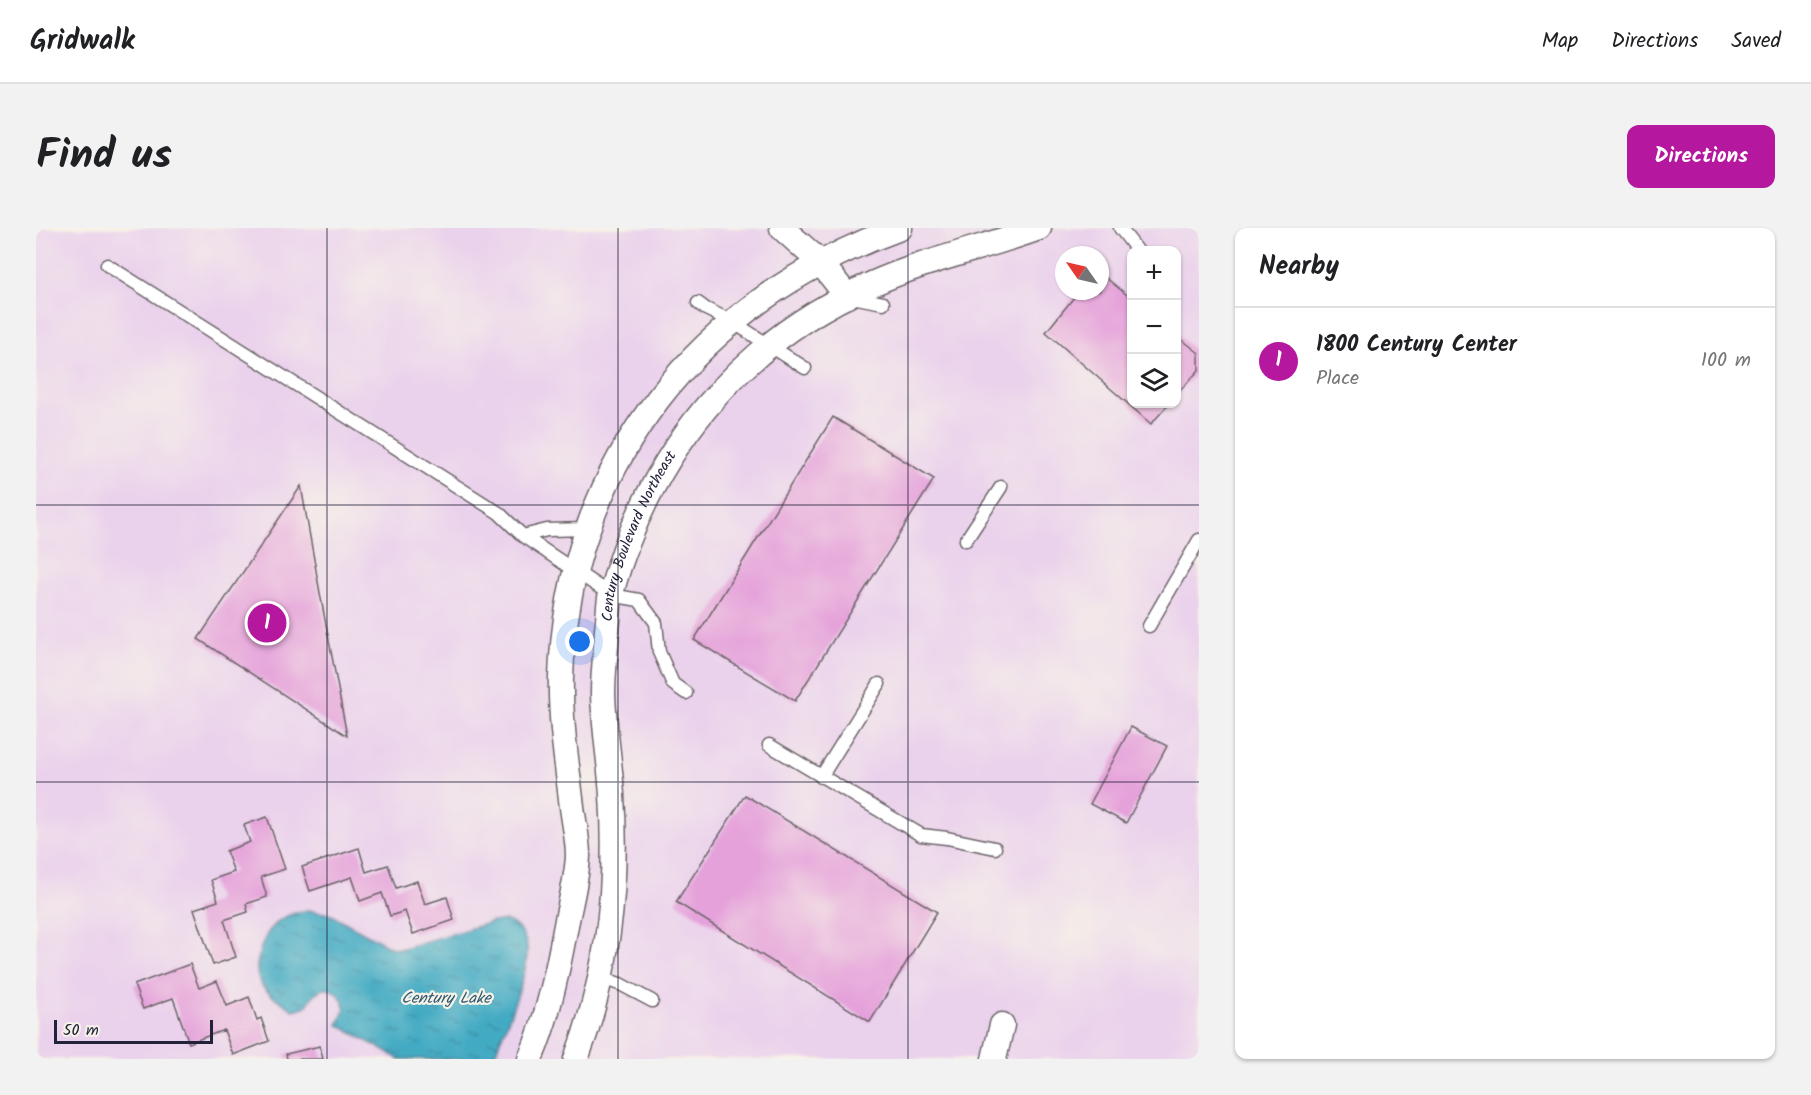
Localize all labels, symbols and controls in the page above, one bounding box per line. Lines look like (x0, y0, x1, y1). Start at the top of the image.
text: Gridwalk (30, 19, 135, 64)
text: Map (1542, 25, 1578, 58)
text: Directions (1611, 25, 1698, 58)
text: Saved (1731, 25, 1781, 58)
text: Find us (36, 123, 172, 190)
button: Directions (1627, 125, 1775, 188)
north arrow (1055, 246, 1109, 300)
map controls (1127, 246, 1181, 408)
button: + (1127, 246, 1181, 300)
text: Nearby (1259, 246, 1339, 288)
button: − (1127, 300, 1181, 354)
text: 1800 Century Center (1316, 328, 1517, 363)
text: 1 (1275, 345, 1282, 377)
text: 100 m (1701, 345, 1751, 377)
button: layers (1127, 354, 1181, 408)
text: Place (1316, 363, 1359, 395)
street label: Century Boulevard Northeast (596, 446, 683, 622)
pin: 1 (248, 600, 286, 646)
your location (565, 627, 594, 656)
water label: Century Lake (401, 986, 492, 1011)
scale bar (54, 1017, 213, 1044)
text: 50 m (63, 1018, 99, 1043)

